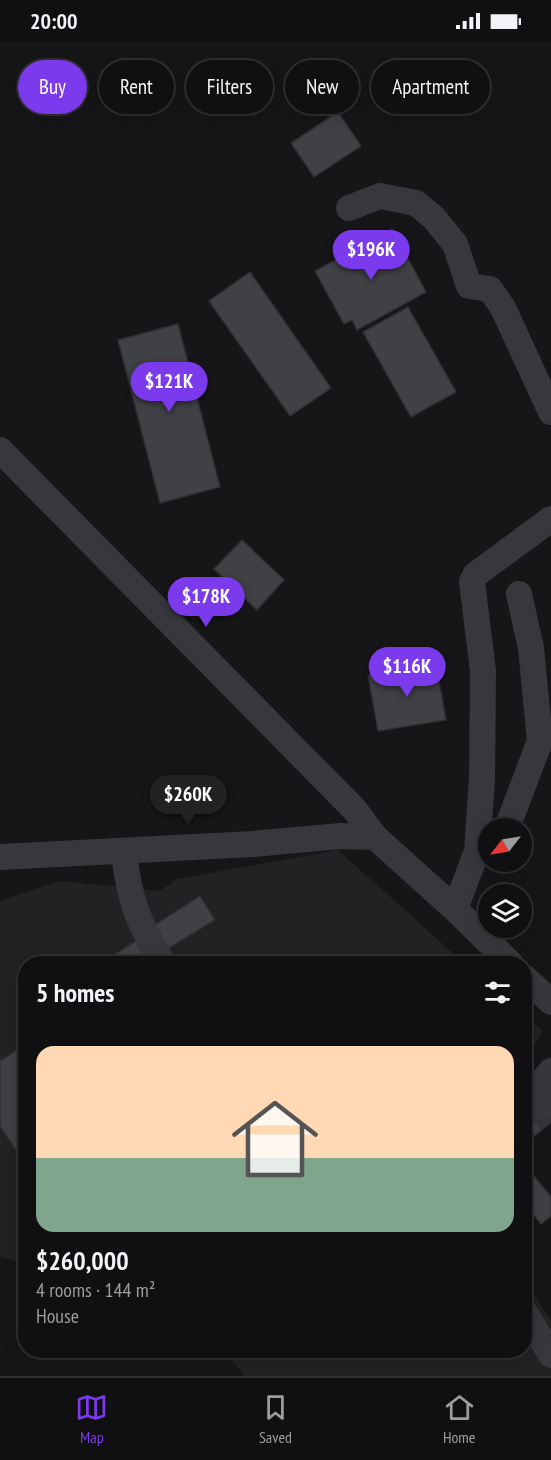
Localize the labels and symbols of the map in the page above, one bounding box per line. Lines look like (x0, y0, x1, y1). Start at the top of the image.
pin: $196K (329, 230, 413, 281)
pin: $121K (127, 362, 211, 413)
pin: $178K (164, 577, 248, 628)
pin: $116K (365, 647, 449, 698)
pin: $260K (146, 775, 230, 826)
north arrow (478, 818, 532, 872)

